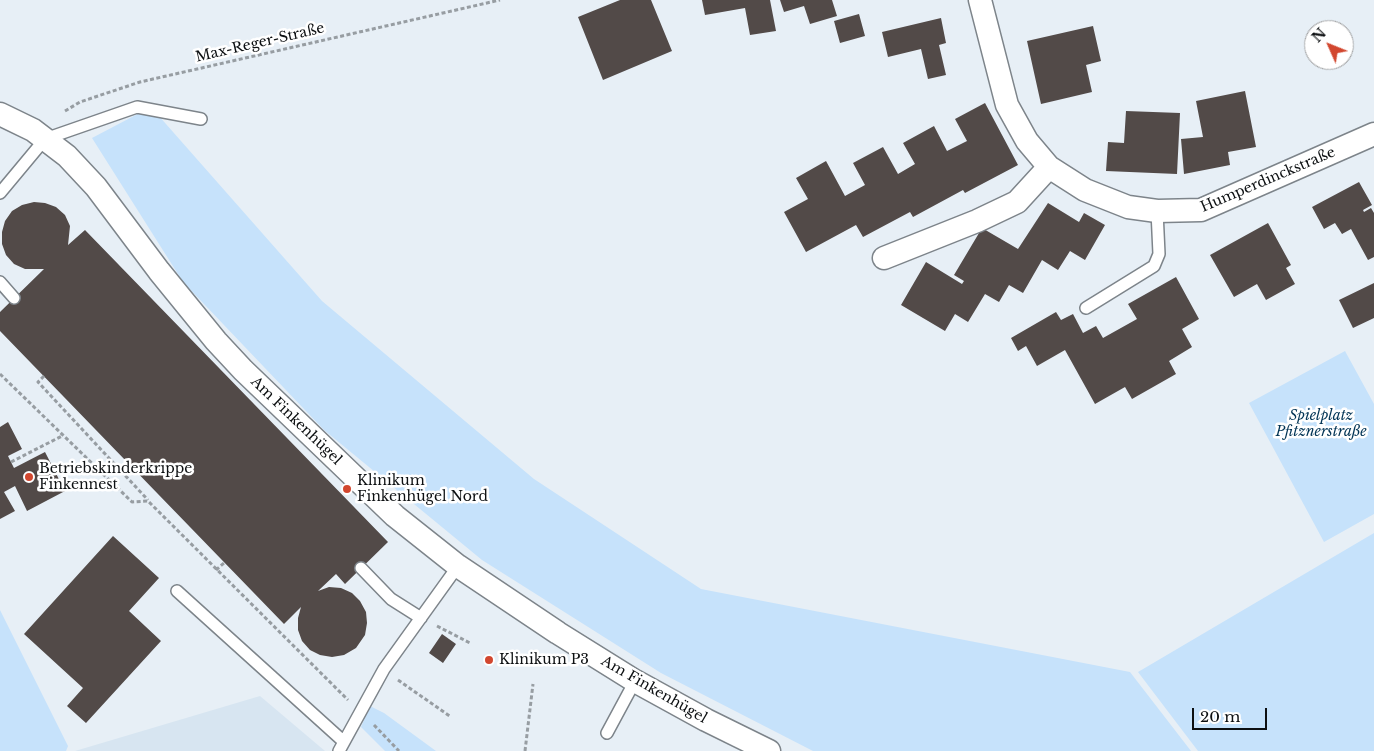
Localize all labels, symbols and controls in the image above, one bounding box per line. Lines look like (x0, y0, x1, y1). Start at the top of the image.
street label: Max-Reger-Straße (194, 20, 326, 66)
north arrow (1304, 20, 1354, 70)
text: N (1308, 24, 1330, 46)
street label: Humperdinckstraße (1198, 144, 1338, 216)
street label: Am Finkenhügel (247, 374, 345, 468)
park label: Spielplatz Pfitznerstraße (1275, 408, 1367, 441)
place label: Betriebskinderkrippe Finkennest (39, 461, 192, 494)
marker: Betriebskinderkrippe Finkennest (23, 471, 35, 483)
place label: Klinikum Finkenhügel Nord (357, 473, 488, 506)
marker: Klinikum Finkenhügel Nord (341, 483, 353, 495)
place label: Klinikum P3 (499, 652, 589, 668)
street label: Am Finkenhügel (598, 653, 710, 727)
marker: Klinikum P3 (483, 654, 495, 666)
scale bar (1194, 698, 1269, 730)
text: 20 m (1200, 707, 1240, 726)

